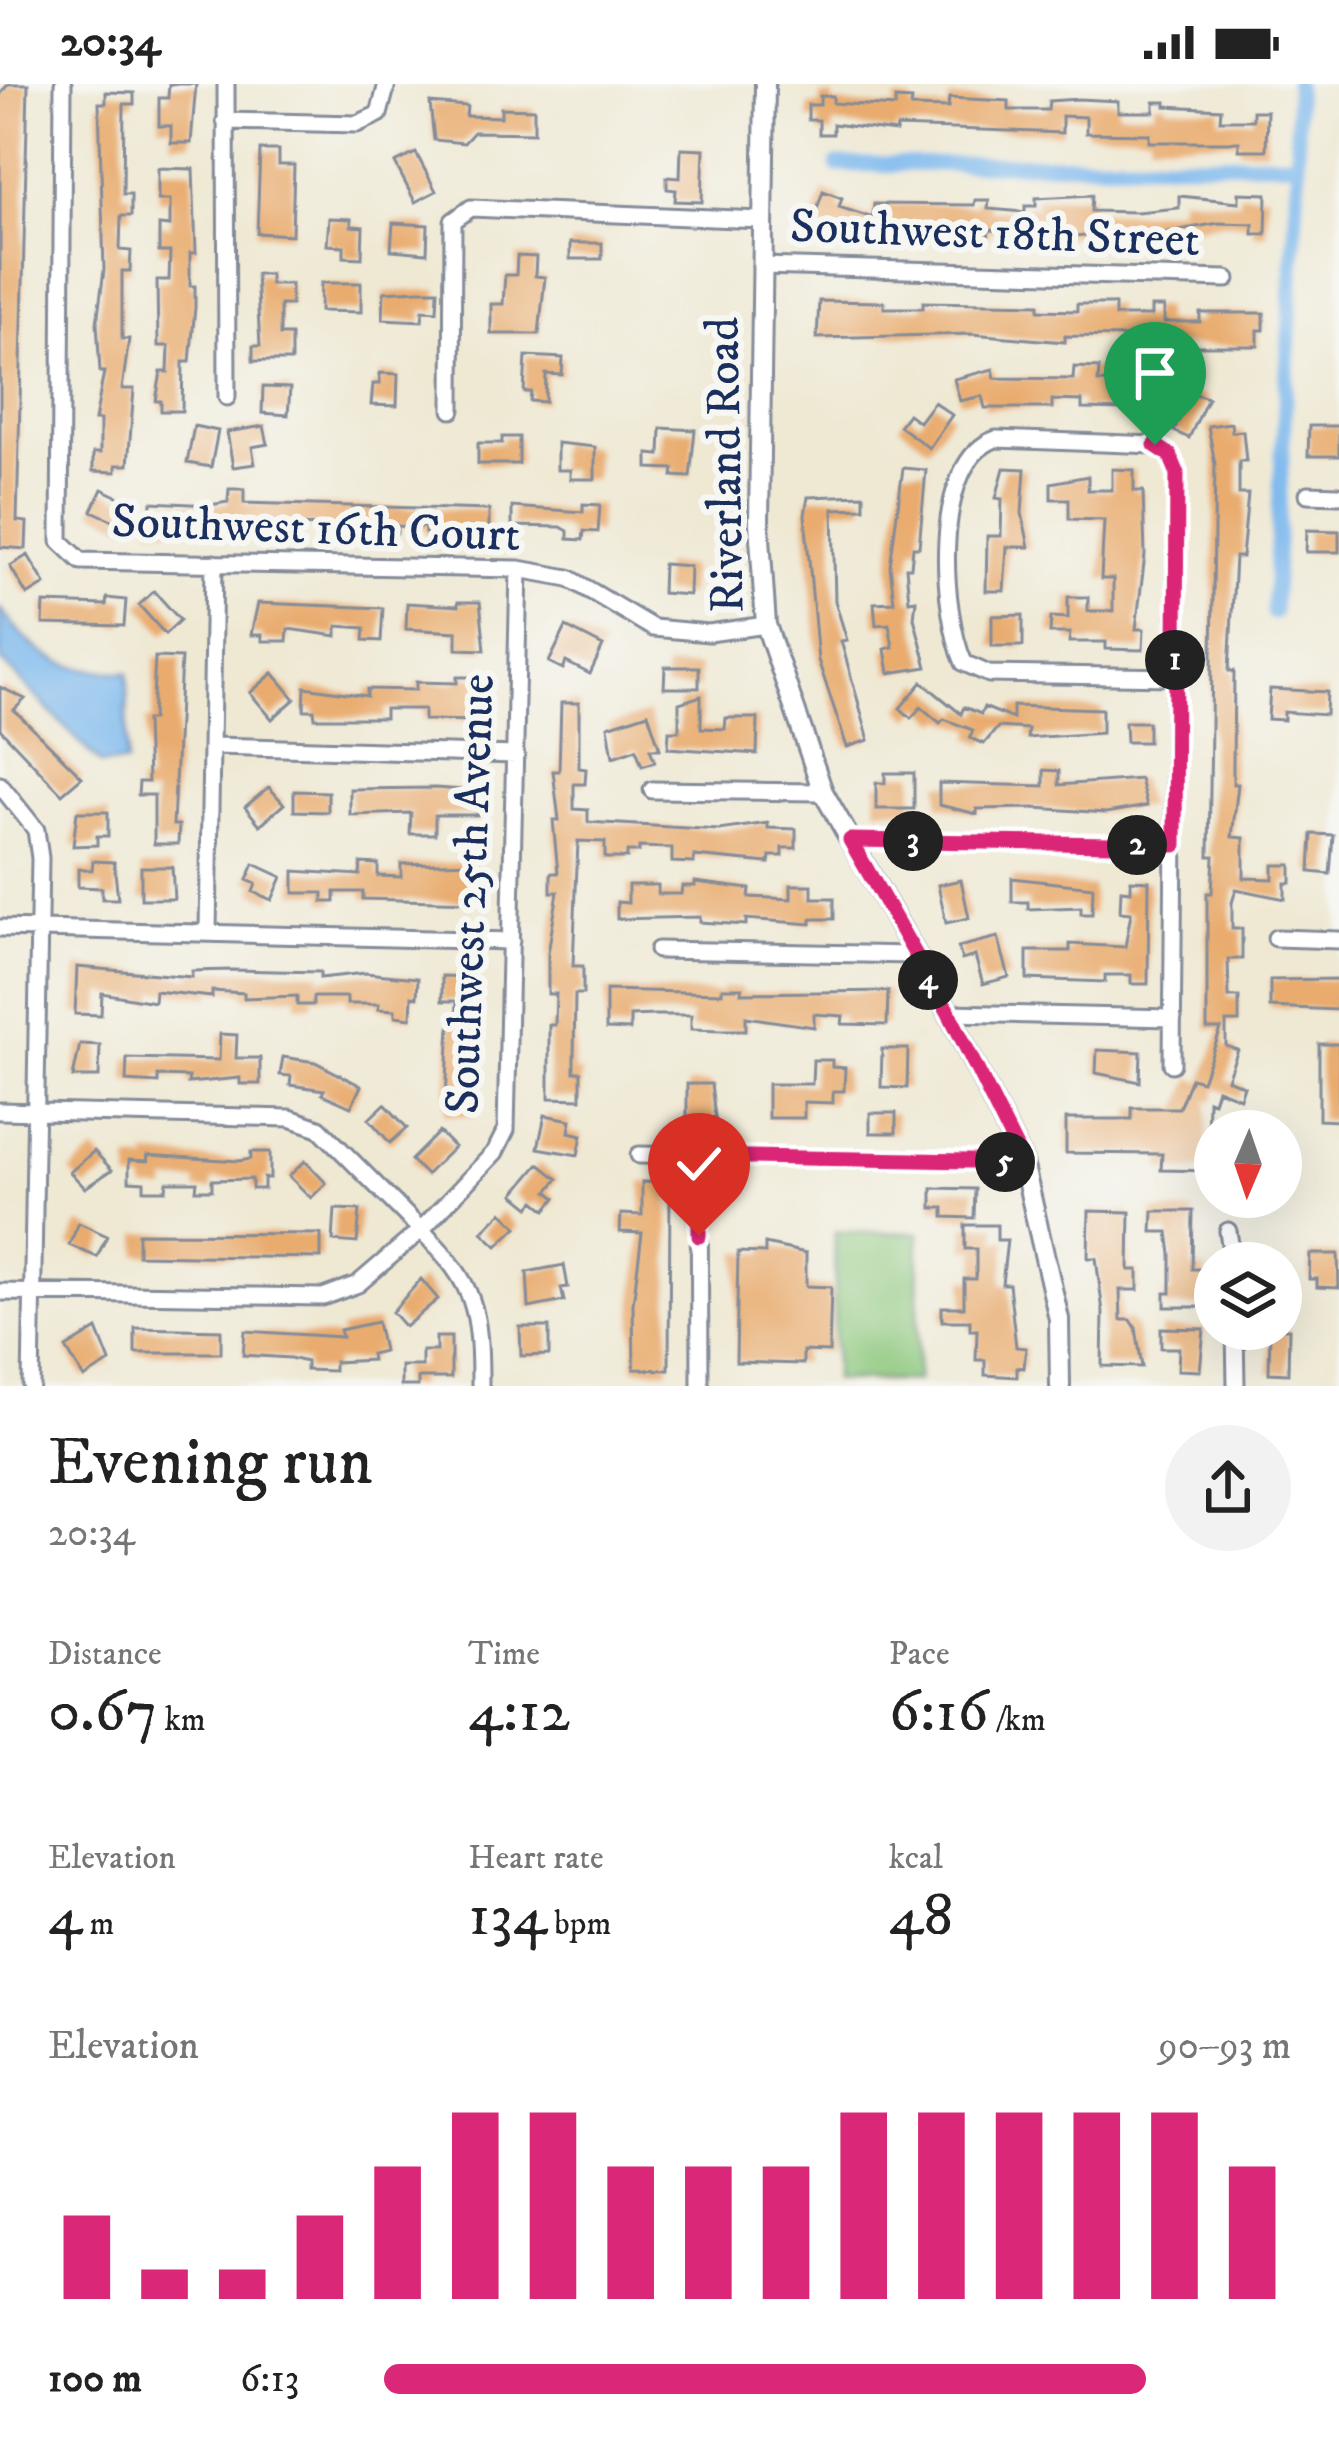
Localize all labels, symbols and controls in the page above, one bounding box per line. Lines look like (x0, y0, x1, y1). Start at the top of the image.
text: 20:34 (60, 14, 161, 70)
street label: Southwest 18th Street (789, 197, 1201, 271)
street label: Riverland Road (693, 316, 759, 614)
pin (1104, 322, 1206, 445)
icon: arrive (1122, 340, 1188, 406)
street label: Southwest 16th Court (111, 492, 521, 566)
pin: 1 (1145, 630, 1205, 690)
text: 1 (1169, 639, 1181, 680)
street label: Southwest 25th Avenue (433, 673, 509, 1115)
pin: 3 (883, 811, 943, 871)
pin: 2 (1107, 815, 1167, 875)
text: 3 (907, 820, 919, 861)
text: 2 (1129, 824, 1145, 865)
pin: 4 (898, 950, 958, 1010)
text: 4 (919, 959, 938, 1000)
north arrow (1194, 1110, 1302, 1218)
map controls (1194, 1110, 1302, 1350)
pin (648, 1113, 750, 1236)
icon: check (666, 1131, 732, 1197)
pin: 5 (975, 1132, 1035, 1192)
text: 5 (997, 1141, 1013, 1182)
button: layers (1194, 1242, 1302, 1350)
text: Evening run (48, 1423, 373, 1505)
button: share (1165, 1425, 1291, 1551)
text: 20:34 (48, 1509, 135, 1558)
text: Distance (48, 1634, 162, 1675)
text: Time (468, 1634, 540, 1675)
text: Pace (889, 1634, 950, 1675)
text: 0.67 (48, 1675, 157, 1750)
text: 4:12 (468, 1675, 570, 1750)
text: 6:16 (889, 1675, 989, 1750)
text: km (157, 1700, 206, 1741)
text: /km (989, 1700, 1046, 1741)
text: Elevation (48, 1838, 176, 1879)
text: Heart rate (468, 1838, 604, 1879)
text: kcal (889, 1838, 943, 1879)
text: 4 (48, 1879, 83, 1954)
text: 134 (468, 1879, 547, 1954)
text: 48 (889, 1879, 953, 1954)
text: m (83, 1904, 114, 1945)
text: bpm (547, 1904, 611, 1945)
text: Elevation (48, 2022, 199, 2071)
text: 90–93 m (1158, 2022, 1291, 2071)
text: 100 m (48, 2355, 142, 2404)
text: 6:13 (240, 2355, 299, 2404)

